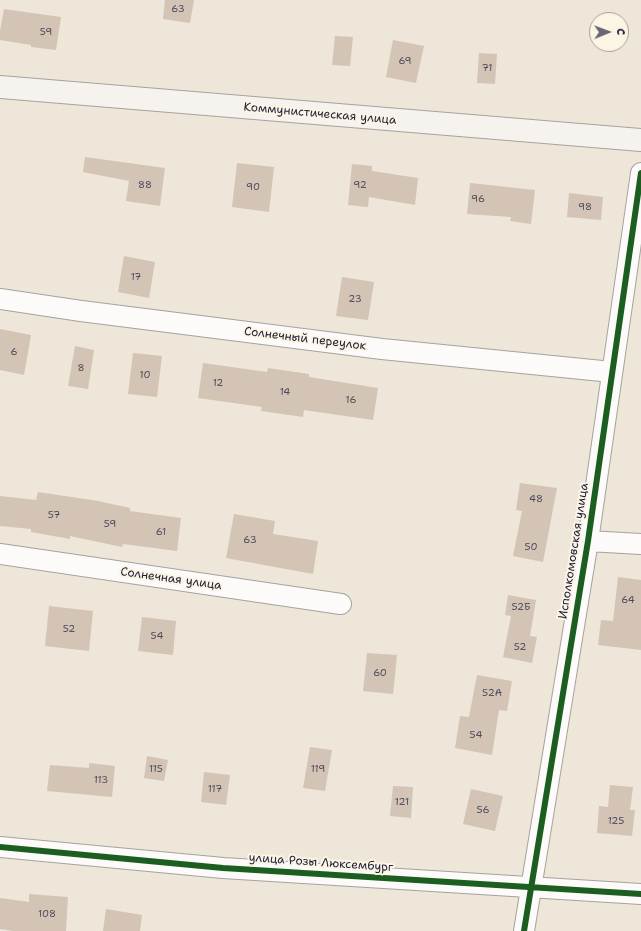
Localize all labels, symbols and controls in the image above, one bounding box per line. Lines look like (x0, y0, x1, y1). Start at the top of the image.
house number: 63 (171, 3, 185, 15)
north arrow (589, 12, 629, 52)
house number: 59 (40, 26, 52, 38)
text: С (613, 28, 628, 35)
house number: 69 (398, 55, 412, 67)
house number: 71 (482, 62, 492, 74)
street label: Коммунистическая улица (243, 100, 397, 128)
house number: 88 (138, 179, 152, 191)
house number: 92 (353, 179, 367, 191)
house number: 90 (246, 181, 260, 193)
house number: 96 (471, 193, 485, 205)
house number: 98 (578, 201, 592, 213)
house number: 17 (131, 271, 141, 283)
house number: 23 (348, 293, 362, 305)
street label: Солнечный переулок (243, 324, 367, 354)
house number: 6 (11, 346, 17, 358)
house number: 8 (78, 362, 84, 374)
house number: 10 (140, 369, 150, 381)
house number: 12 (213, 377, 223, 389)
house number: 14 (280, 386, 290, 398)
house number: 16 (346, 394, 356, 406)
street label: Исполкомовская улица (556, 482, 592, 620)
house number: 48 (529, 493, 543, 505)
house number: 57 (48, 509, 60, 521)
house number: 59 (104, 518, 116, 530)
house number: 61 (156, 526, 166, 538)
house number: 63 (243, 534, 257, 546)
house number: 50 (524, 541, 538, 553)
street label: Солнечная улица (119, 565, 223, 593)
house number: 64 (621, 594, 635, 606)
house number: 52Б (511, 601, 531, 613)
house number: 52 (63, 623, 75, 635)
house number: 54 (151, 630, 163, 642)
house number: 52 (514, 641, 526, 653)
house number: 60 (373, 667, 387, 679)
house number: 52А (482, 687, 502, 699)
house number: 54 (470, 729, 482, 741)
house number: 115 (149, 763, 163, 775)
house number: 119 (311, 763, 325, 775)
house number: 113 (94, 774, 108, 786)
house number: 117 (208, 783, 222, 795)
house number: 121 (395, 796, 409, 808)
house number: 56 (477, 804, 489, 816)
house number: 125 (608, 815, 624, 827)
street label: улица Розы Люксембург (248, 851, 394, 875)
house number: 108 (38, 908, 56, 920)

